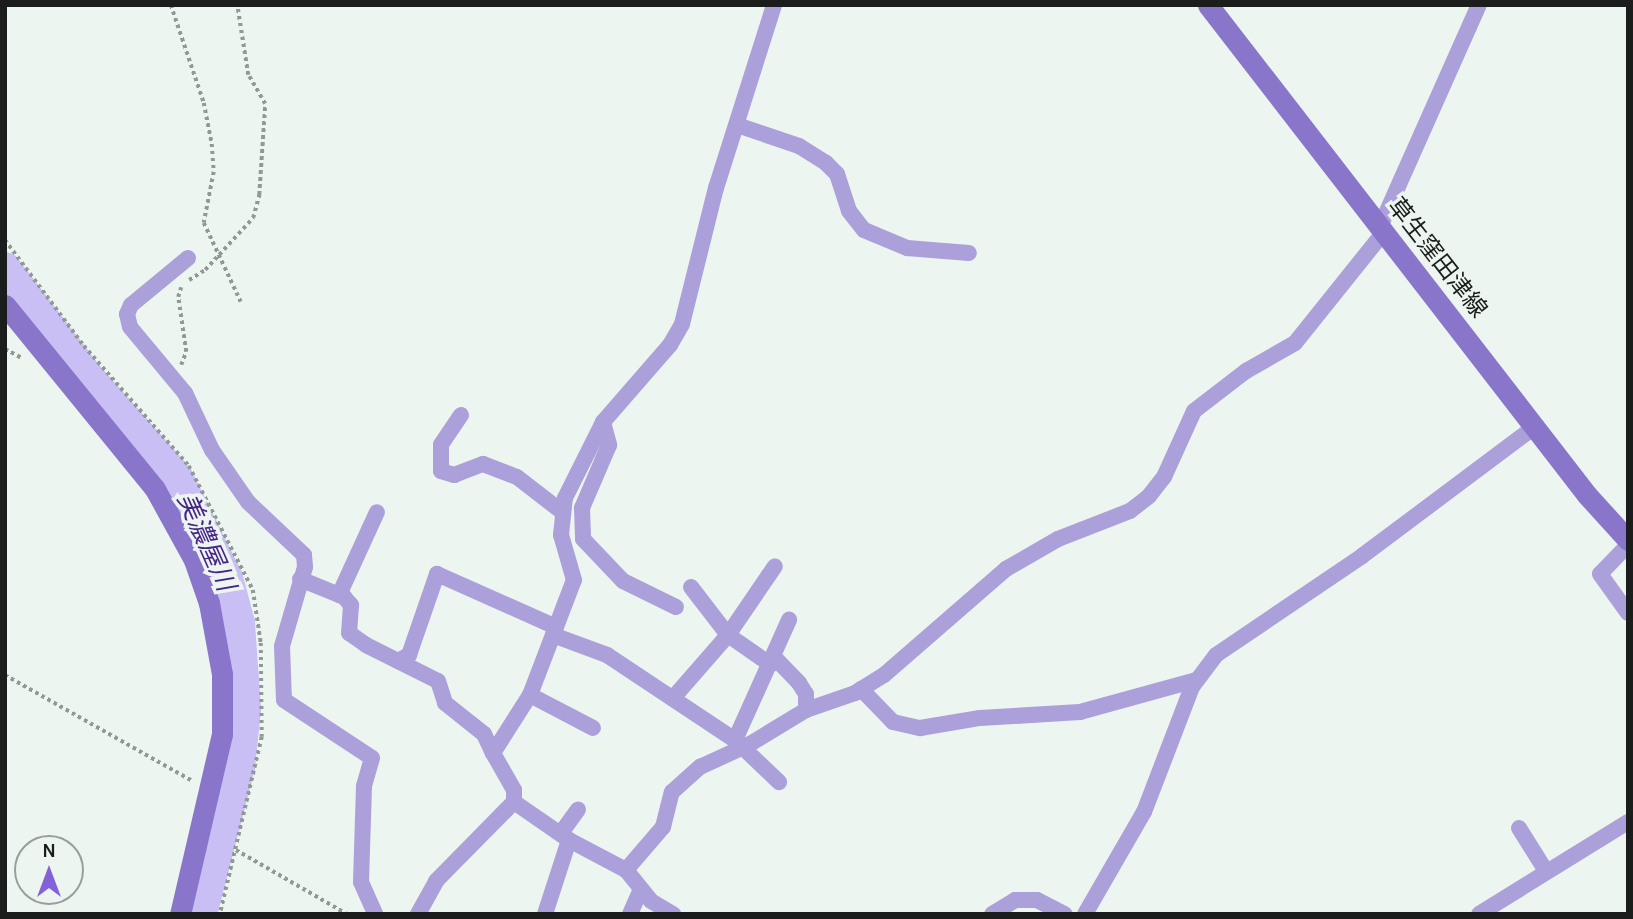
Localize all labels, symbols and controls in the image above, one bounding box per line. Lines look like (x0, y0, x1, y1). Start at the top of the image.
street label: 草生窪田津線 (1381, 192, 1493, 324)
water label: 美濃屋川 (171, 488, 241, 596)
north arrow (14, 835, 84, 905)
text: N (42, 840, 56, 862)

